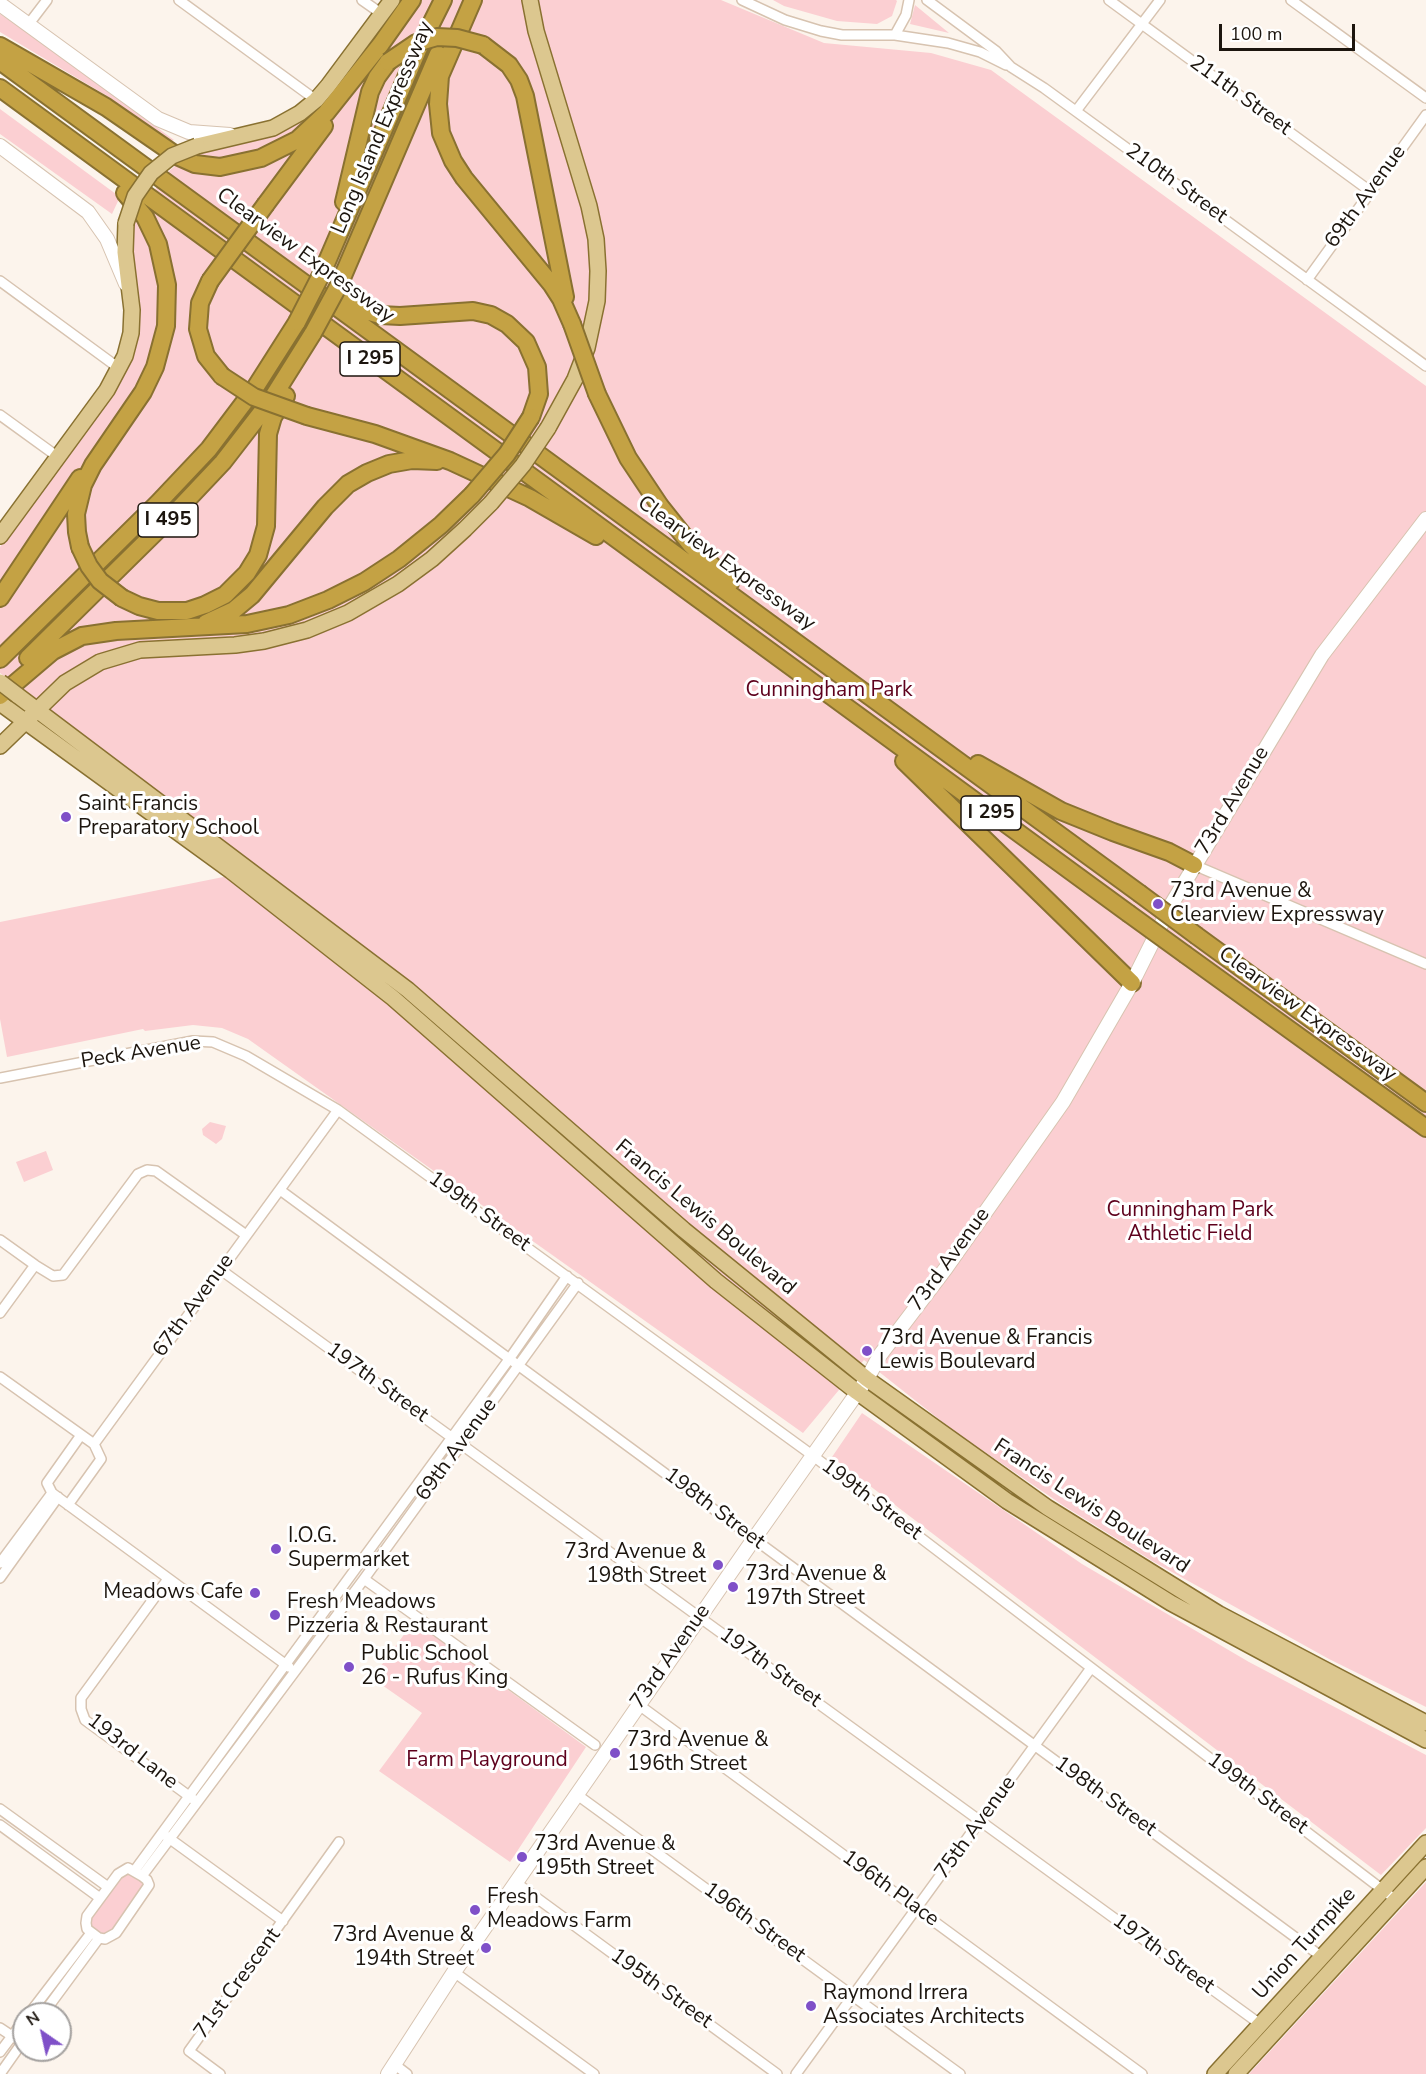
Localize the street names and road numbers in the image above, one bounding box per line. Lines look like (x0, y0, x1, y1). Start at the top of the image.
street label: Long Island Expressway (327, 18, 439, 238)
street label: 211th Street (1184, 51, 1296, 141)
street label: 210th Street (1120, 139, 1232, 229)
street label: 69th Avenue (1320, 141, 1412, 253)
street label: Clearview Expressway (211, 183, 399, 329)
road number: I 295 (340, 342, 400, 376)
street label: Clearview Expressway (632, 491, 820, 637)
road number: I 495 (138, 503, 198, 537)
street label: 73rd Avenue (1191, 742, 1275, 860)
road number: I 295 (961, 796, 1021, 830)
street label: Clearview Expressway (1213, 942, 1401, 1088)
street label: Peck Avenue (79, 1031, 203, 1075)
street label: Francis Lewis Boulevard (609, 1135, 801, 1301)
street label: 199th Street (423, 1167, 535, 1257)
street label: 73rd Avenue (904, 1203, 996, 1317)
street label: 67th Avenue (148, 1250, 240, 1362)
street label: 197th Street (321, 1338, 433, 1428)
street label: 69th Avenue (411, 1394, 503, 1506)
street label: Francis Lewis Boulevard (988, 1434, 1194, 1580)
street label: 199th Street (816, 1454, 926, 1546)
street label: 198th Street (659, 1463, 769, 1555)
street label: 73rd Avenue (626, 1600, 716, 1714)
street label: 197th Street (714, 1623, 826, 1713)
street label: 193rd Lane (82, 1709, 182, 1795)
street label: 199th Street (1202, 1748, 1312, 1840)
street label: 198th Street (1049, 1752, 1161, 1842)
street label: 75th Avenue (930, 1772, 1022, 1884)
street label: 196th Place (837, 1845, 943, 1933)
street label: 196th Street (698, 1878, 810, 1968)
street label: Union Turnpike (1248, 1883, 1362, 2005)
street label: 197th Street (1107, 1909, 1219, 1999)
street label: 71st Crescent (189, 1924, 287, 2044)
street label: 195th Street (605, 1944, 717, 2034)

